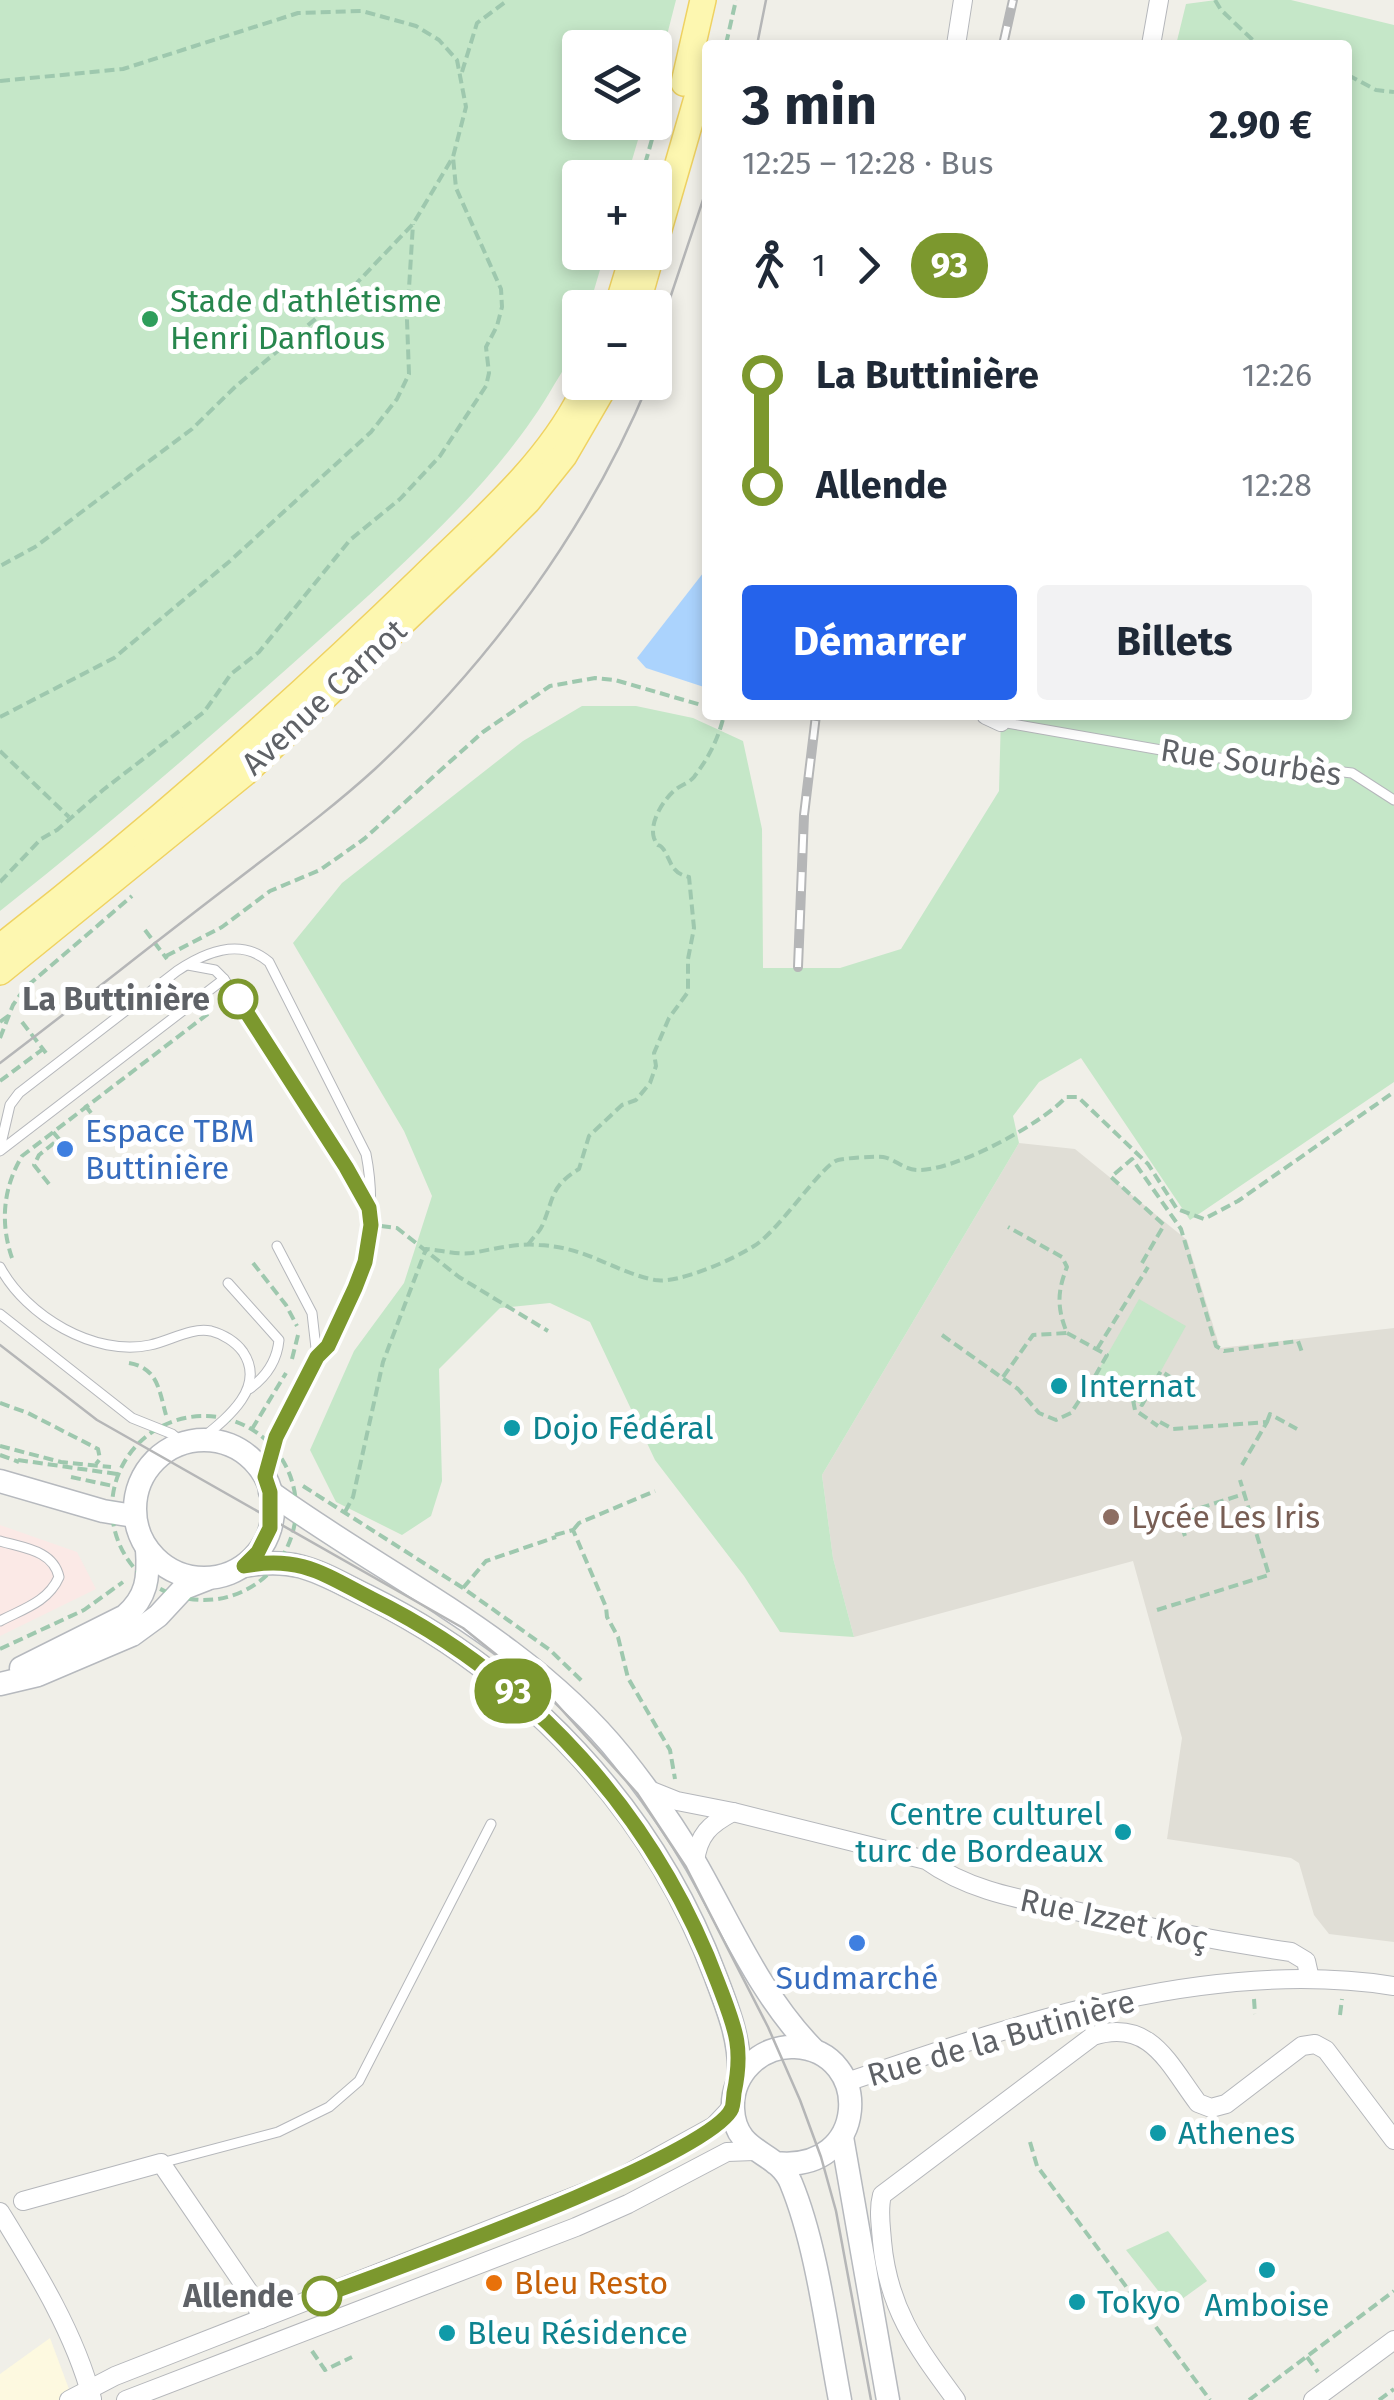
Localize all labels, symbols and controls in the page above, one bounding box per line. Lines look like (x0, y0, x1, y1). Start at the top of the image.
map controls (562, 30, 672, 400)
button: layers (562, 30, 672, 140)
text: 3 min (742, 73, 877, 139)
text: 2.90 € (1209, 102, 1312, 148)
text: 12:25 – 12:28 · Bus (742, 144, 993, 182)
button: + (562, 160, 672, 270)
icon: walk (742, 238, 797, 293)
icon: forward (841, 238, 896, 293)
text: 93 (931, 244, 968, 286)
text: 1 (812, 246, 826, 284)
place label: Stade d'athlétisme Henri Danflous (170, 282, 442, 357)
button: − (562, 290, 672, 400)
marker: Stade d'athlétisme Henri Danflous (139, 308, 161, 330)
text: La Buttinière (816, 352, 1039, 398)
text: 12:26 (1242, 356, 1312, 394)
text: Allende (816, 462, 947, 508)
text: 12:28 (1241, 466, 1312, 504)
button: Démarrer (742, 585, 1017, 700)
button: Billets (1037, 585, 1312, 700)
street label: Avenue Carnot (234, 611, 414, 783)
street label: Rue Sourbès (1158, 730, 1344, 794)
place label: La Buttinière (22, 980, 210, 1018)
marker: La Buttinière (219, 980, 257, 1018)
place label: Espace TBM Buttinière (85, 1112, 254, 1187)
marker: Espace TBM Buttinière (54, 1138, 76, 1160)
place label: Internat (1079, 1367, 1196, 1405)
marker: Internat (1048, 1375, 1070, 1397)
place label: Dojo Fédéral (532, 1409, 714, 1447)
marker: Dojo Fédéral (501, 1417, 523, 1439)
place label: Lycée Les Iris (1131, 1498, 1320, 1536)
marker: Lycée Les Iris (1100, 1506, 1122, 1528)
line badge: 93 (468, 1658, 558, 1724)
text: 93 (494, 1670, 532, 1712)
place label: Centre culturel turc de Bordeaux (855, 1795, 1103, 1870)
marker: Centre culturel turc de Bordeaux (1112, 1821, 1134, 1843)
street label: Rue Izzet Koç (1017, 1881, 1211, 1957)
marker: Sudmarché (846, 1932, 868, 1954)
place label: Sudmarché (776, 1959, 938, 1997)
street label: Rue de la Butinière (863, 1982, 1139, 2094)
place label: Athenes (1178, 2114, 1295, 2152)
marker: Athenes (1147, 2122, 1169, 2144)
marker: Amboise (1256, 2259, 1278, 2281)
place label: Bleu Resto (514, 2264, 668, 2302)
marker: Bleu Resto (483, 2272, 505, 2294)
place label: Allende (182, 2277, 294, 2315)
marker: Allende (303, 2277, 341, 2315)
place label: Tokyo (1097, 2283, 1181, 2321)
place label: Amboise (1205, 2286, 1329, 2324)
marker: Tokyo (1066, 2291, 1088, 2313)
place label: Bleu Résidence (467, 2314, 688, 2352)
marker: Bleu Résidence (436, 2322, 458, 2344)

